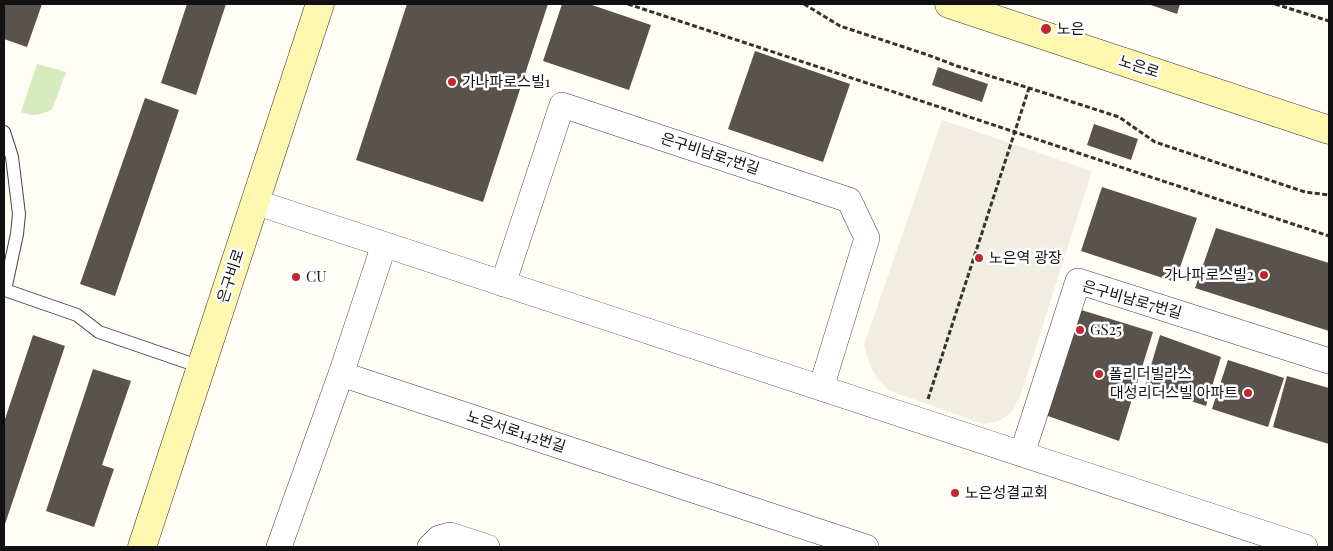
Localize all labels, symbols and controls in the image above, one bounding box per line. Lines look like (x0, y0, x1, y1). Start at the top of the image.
place label: 노은 (1057, 20, 1085, 38)
marker: 노은 (1039, 22, 1053, 36)
street label: 노은로 (1117, 52, 1161, 82)
place label: 가나파로스빌1 (462, 73, 550, 91)
marker: 가나파로스빌1 (446, 76, 458, 88)
street label: 은구비남로7번길 (658, 130, 762, 178)
street label: 은구비로 (214, 247, 248, 305)
place label: 노은역 광장 (989, 249, 1062, 267)
marker: 노은역 광장 (973, 252, 985, 264)
place label: 가나파로스빌2 (1164, 266, 1254, 284)
place label: CU (306, 268, 327, 286)
marker: 가나파로스빌2 (1258, 269, 1270, 281)
marker: CU (290, 271, 302, 283)
street label: 은구비남로7번길 (1080, 277, 1184, 323)
place label: GS25 (1090, 321, 1122, 339)
marker: GS25 (1074, 324, 1086, 336)
place label: 폴리더빌라스 (1109, 365, 1192, 383)
marker: 폴리더빌라스 (1093, 368, 1105, 380)
place label: 대성리더스빌 아파트 (1110, 384, 1238, 402)
marker: 대성리더스빌 아파트 (1242, 387, 1254, 399)
street label: 노은서로142번길 (464, 408, 568, 456)
place label: 노은성결교회 (965, 484, 1048, 502)
marker: 노은성결교회 (949, 487, 961, 499)

